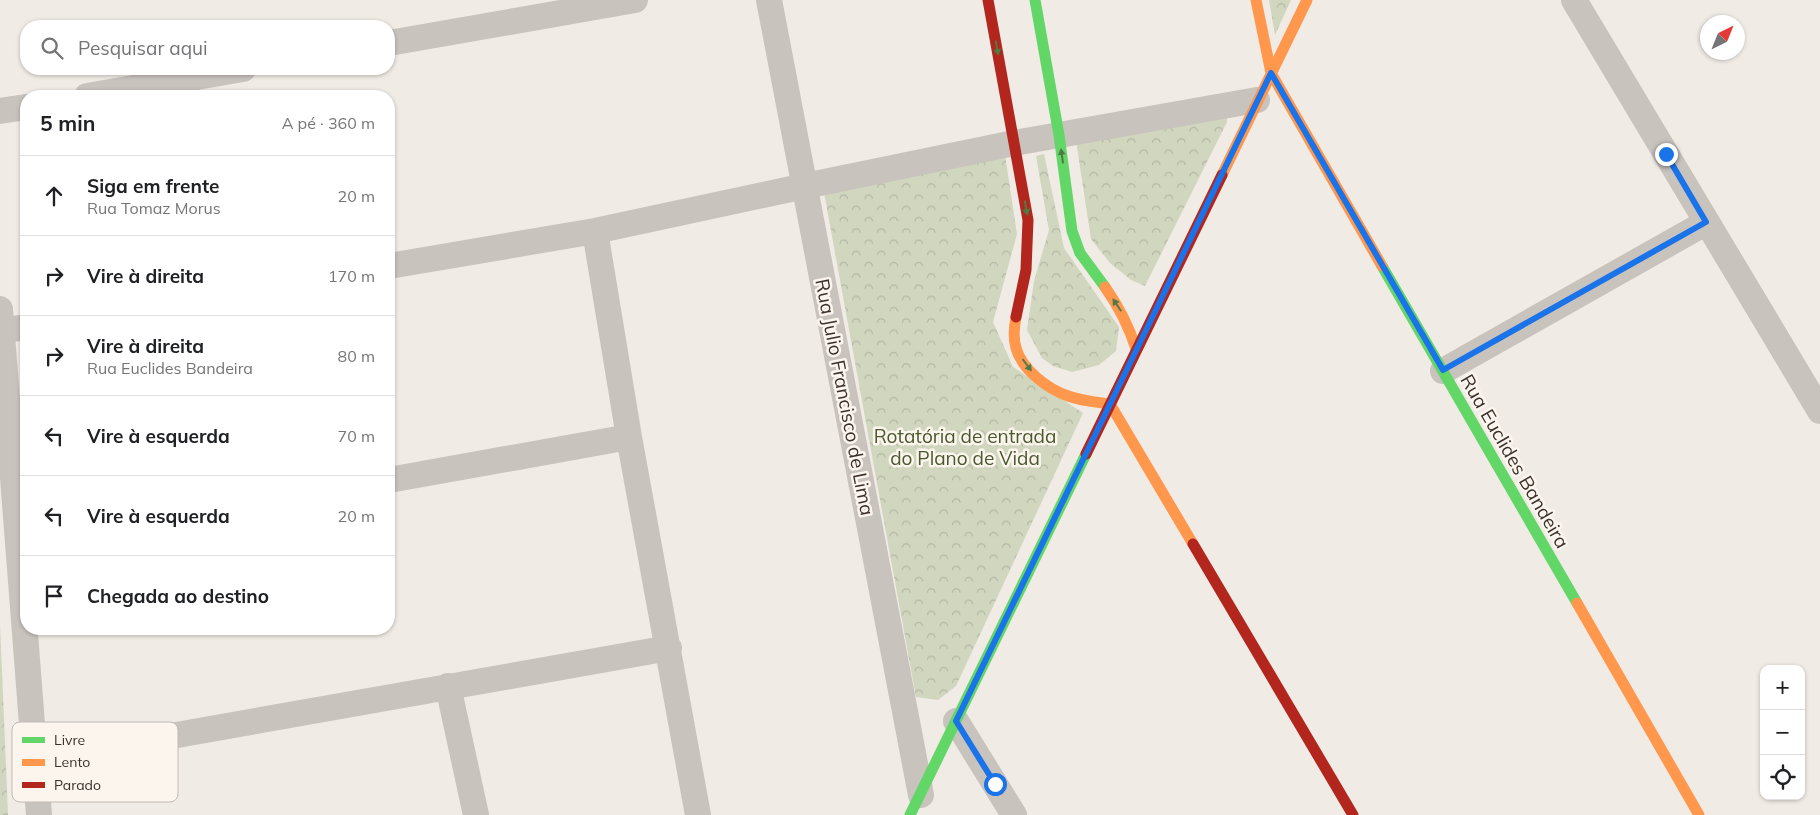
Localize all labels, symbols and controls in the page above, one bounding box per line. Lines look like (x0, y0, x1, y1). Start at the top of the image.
north arrow (1700, 15, 1745, 60)
search box (20, 20, 395, 75)
icon: search (38, 34, 66, 62)
text: Pesquisar aqui (78, 36, 208, 60)
one-way arrow (994, 40, 1002, 56)
text: 5 min (40, 110, 95, 136)
text: A pé · 360 m (282, 113, 375, 133)
route end (1655, 143, 1678, 166)
one-way arrow (1058, 148, 1066, 164)
text: Siga em frente (87, 174, 219, 198)
icon: ahead (40, 182, 68, 210)
text: 20 m (338, 186, 375, 206)
text: Rua Tomaz Morus (87, 198, 221, 218)
one-way arrow (1022, 200, 1030, 216)
icon: right (40, 262, 68, 290)
text: Vire à direita (87, 264, 204, 288)
text: 170 m (328, 266, 375, 286)
street label: Rua Julio Francisco de Lima (810, 277, 880, 517)
one-way arrow (1112, 298, 1121, 311)
text: Vire à direita (87, 334, 204, 358)
icon: right (40, 342, 68, 370)
text: 80 m (338, 346, 375, 366)
text: Rua Euclides Bandeira (87, 358, 253, 378)
one-way arrow (1022, 358, 1033, 371)
street label: Rua Euclides Bandeira (1455, 370, 1575, 552)
icon: left (40, 422, 68, 450)
text: Vire à esquerda (87, 424, 230, 448)
park label: Rotatória de entrada do Plano de Vida (874, 424, 1056, 470)
text: 70 m (338, 426, 375, 446)
icon: left (40, 502, 68, 530)
text: Vire à esquerda (87, 504, 230, 528)
text: 20 m (338, 506, 375, 526)
icon: arrive (40, 582, 68, 610)
text: Chegada ao destino (87, 584, 269, 608)
map controls (1760, 665, 1805, 800)
button: + (1760, 665, 1805, 710)
button: − (1760, 710, 1805, 755)
legend (12, 722, 178, 802)
text: Livre (54, 731, 85, 749)
text: Lento (54, 753, 90, 771)
button: locate (1760, 755, 1805, 800)
route start (984, 773, 1007, 796)
text: Parado (54, 776, 101, 794)

